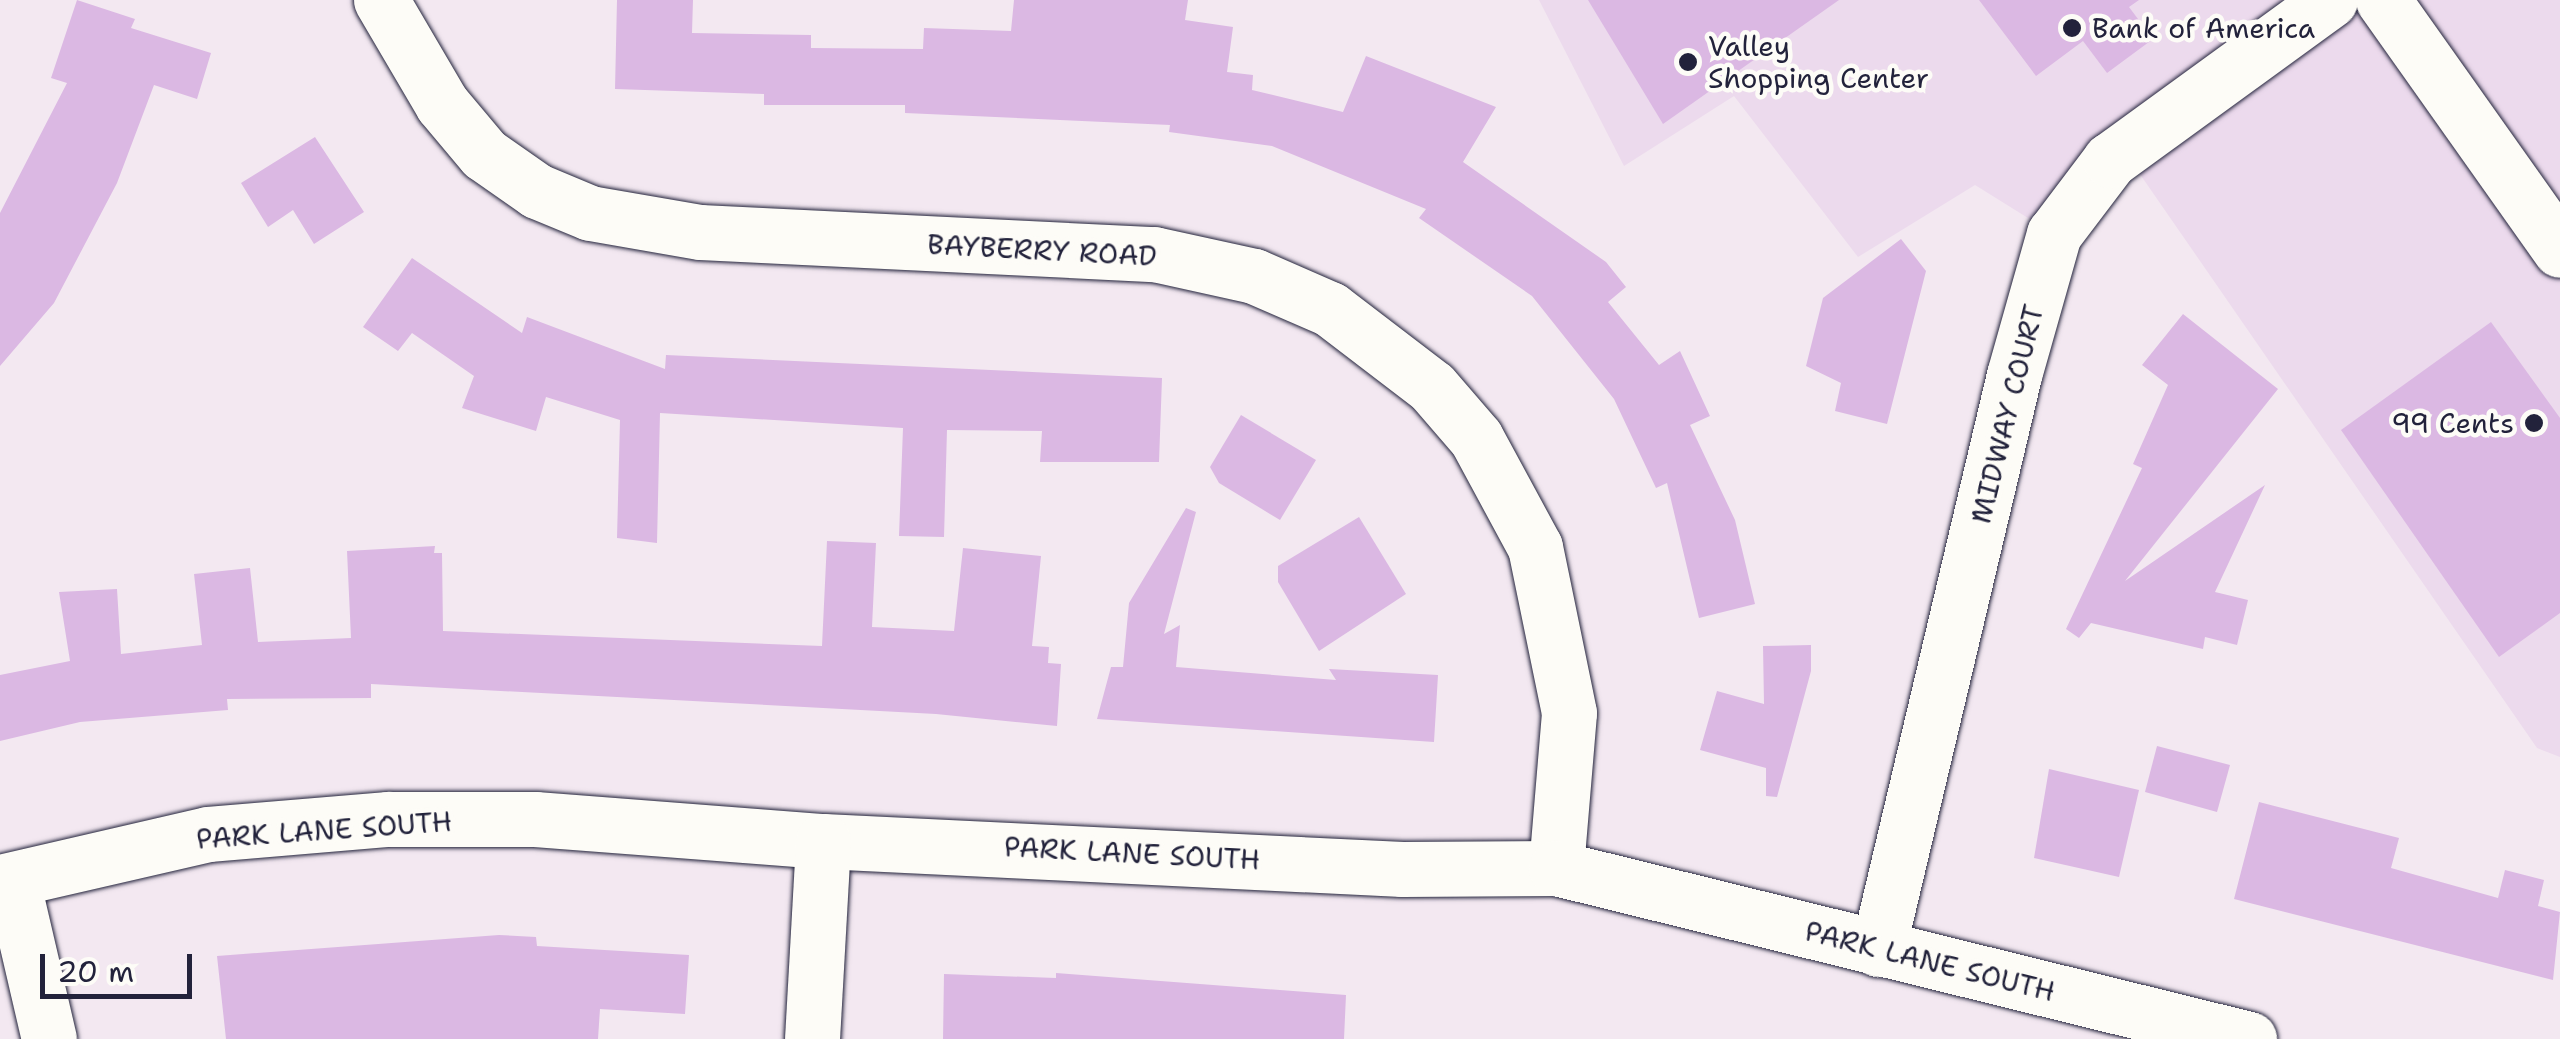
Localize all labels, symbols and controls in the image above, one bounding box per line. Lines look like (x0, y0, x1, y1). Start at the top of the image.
place label: Bank of America (2092, 11, 2315, 45)
marker: Bank of America (2061, 17, 2083, 39)
place label: Valley Shopping Center (1708, 29, 1929, 95)
marker: Valley Shopping Center (1677, 51, 1699, 73)
street label: BAYBERRY ROAD (926, 227, 1158, 273)
street label: MIDWAY COURT (1964, 301, 2050, 527)
place label: 99 Cents (2391, 406, 2514, 440)
marker: 99 Cents (2523, 412, 2545, 434)
street label: PARK LANE SOUTH (195, 804, 453, 856)
street label: PARK LANE SOUTH (1003, 830, 1261, 876)
street label: PARK LANE SOUTH (1802, 914, 2058, 1008)
scale bar (45, 934, 198, 996)
text: 20 m (57, 951, 134, 992)

